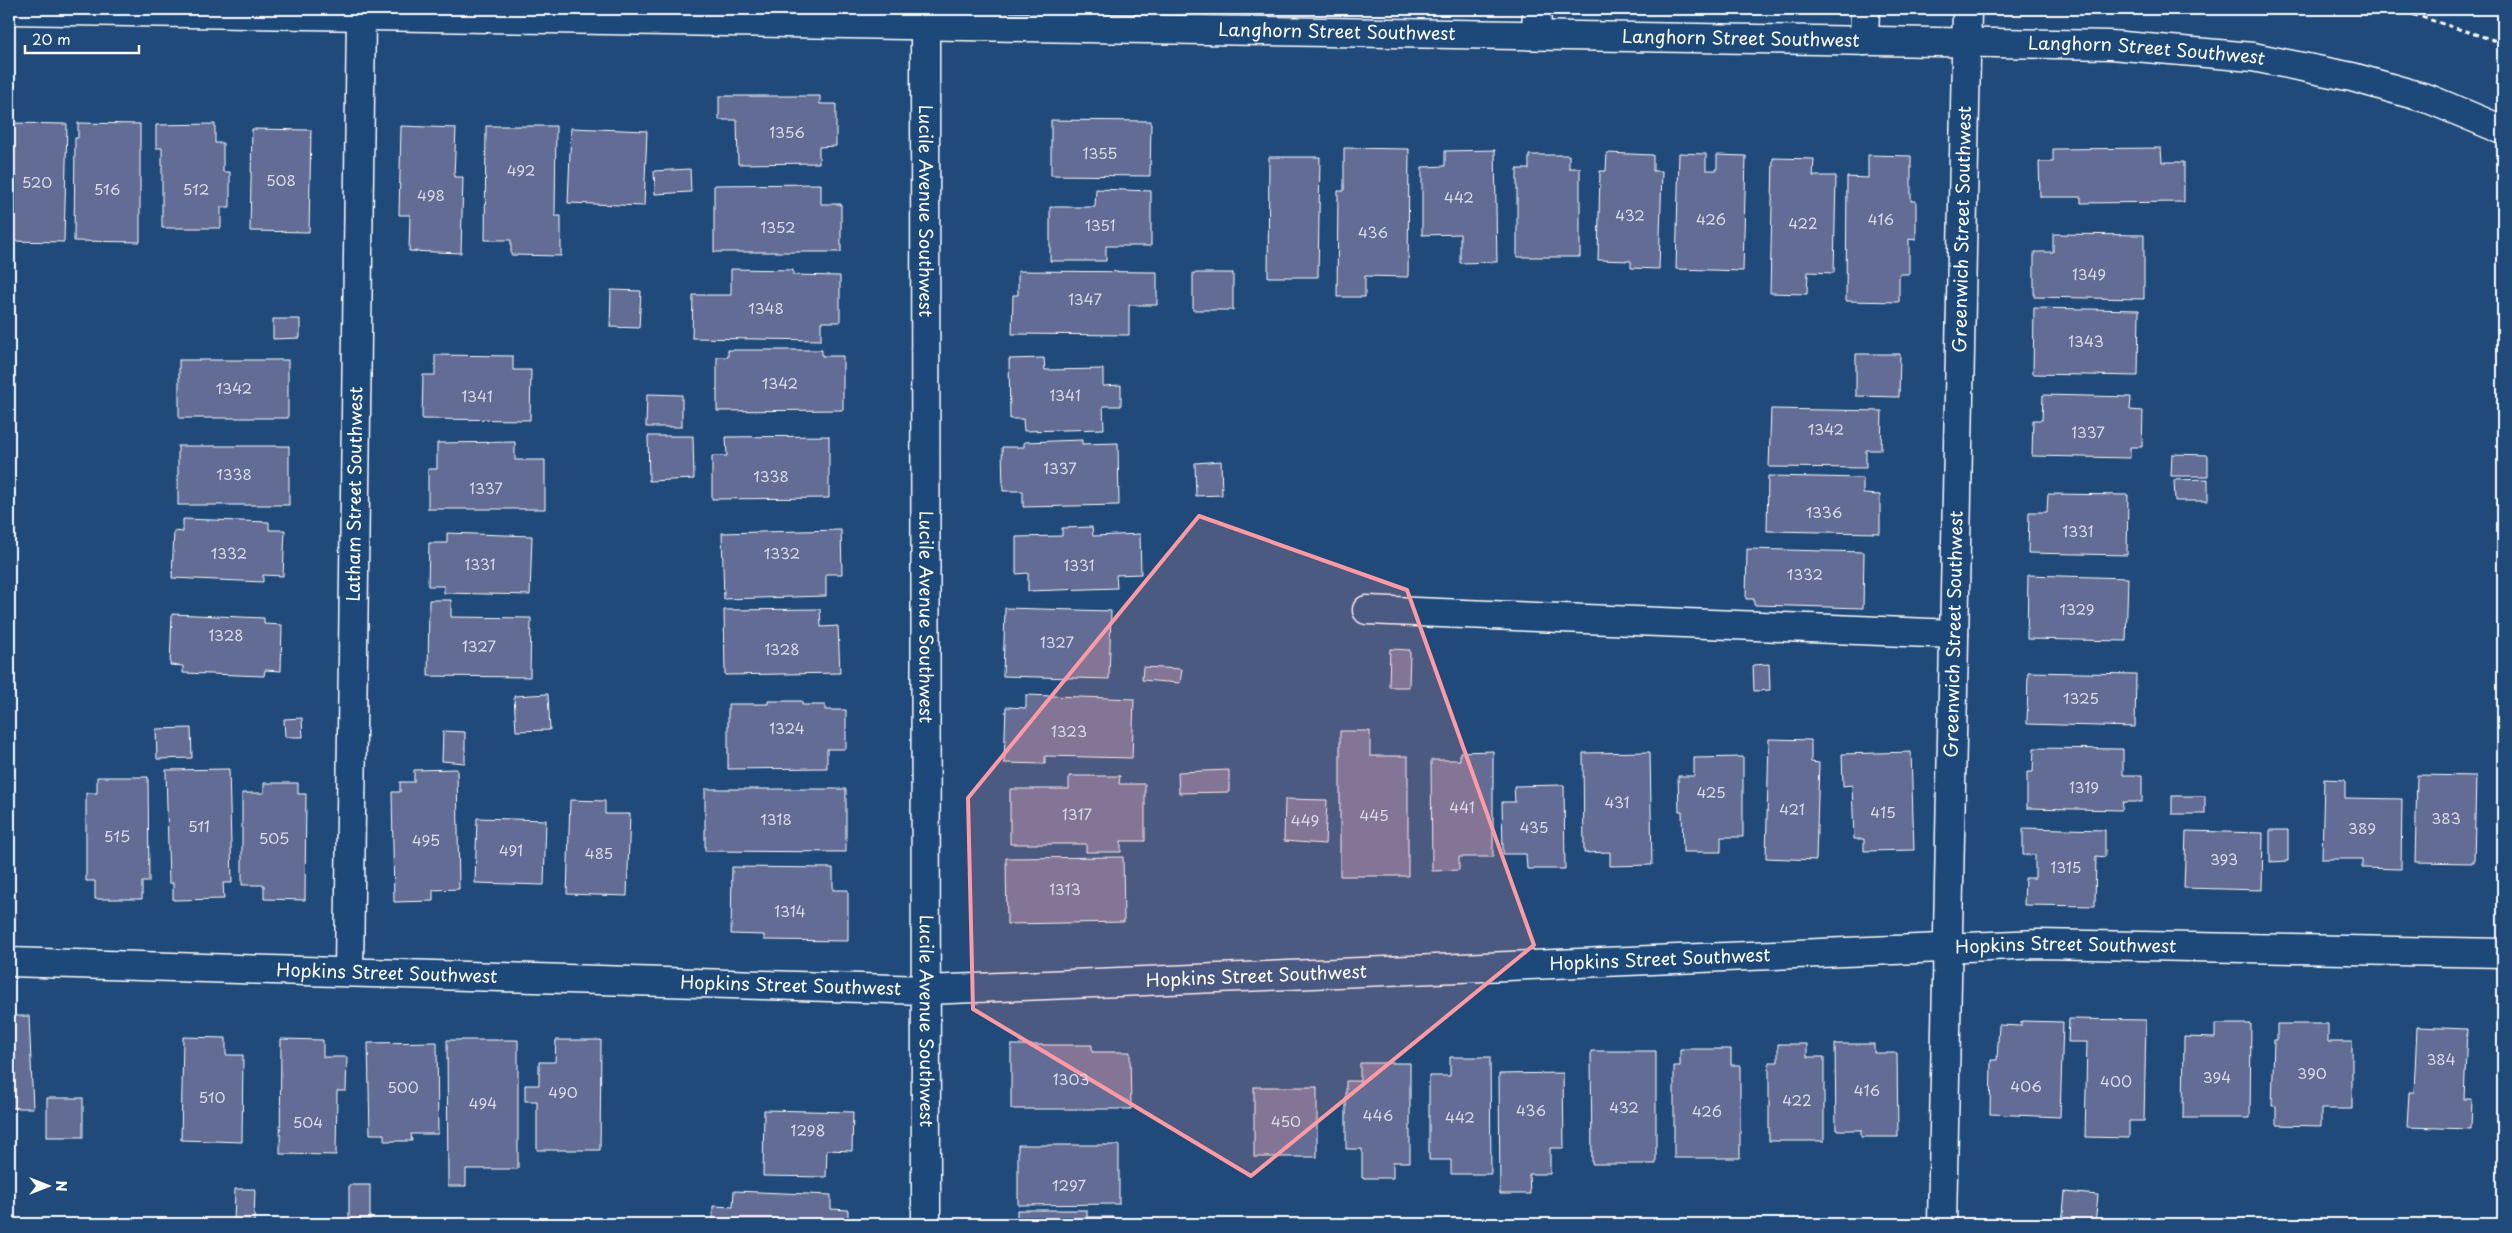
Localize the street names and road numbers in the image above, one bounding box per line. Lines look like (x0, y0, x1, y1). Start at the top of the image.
street label: Langhorn Street Southwest (1218, 15, 1456, 46)
street label: Langhorn Street Southwest (1622, 22, 1860, 53)
street label: Langhorn Street Southwest (2028, 29, 2268, 71)
street label: Lucile Avenue Southwest (913, 105, 940, 317)
street label: Greenwich Street Southwest (1945, 106, 1977, 353)
street label: Latham Street Southwest (339, 386, 368, 602)
street label: Greenwich Street Southwest (1937, 510, 1969, 758)
street label: Lucile Avenue Southwest (913, 511, 941, 723)
street label: Lucile Avenue Southwest (914, 915, 941, 1127)
street label: Hopkins Street Southwest (1954, 929, 2177, 959)
street label: Hopkins Street Southwest (1549, 940, 1771, 976)
street label: Hopkins Street Southwest (276, 955, 498, 989)
street label: Hopkins Street Southwest (1145, 957, 1367, 993)
street label: Hopkins Street Southwest (680, 967, 902, 1001)

